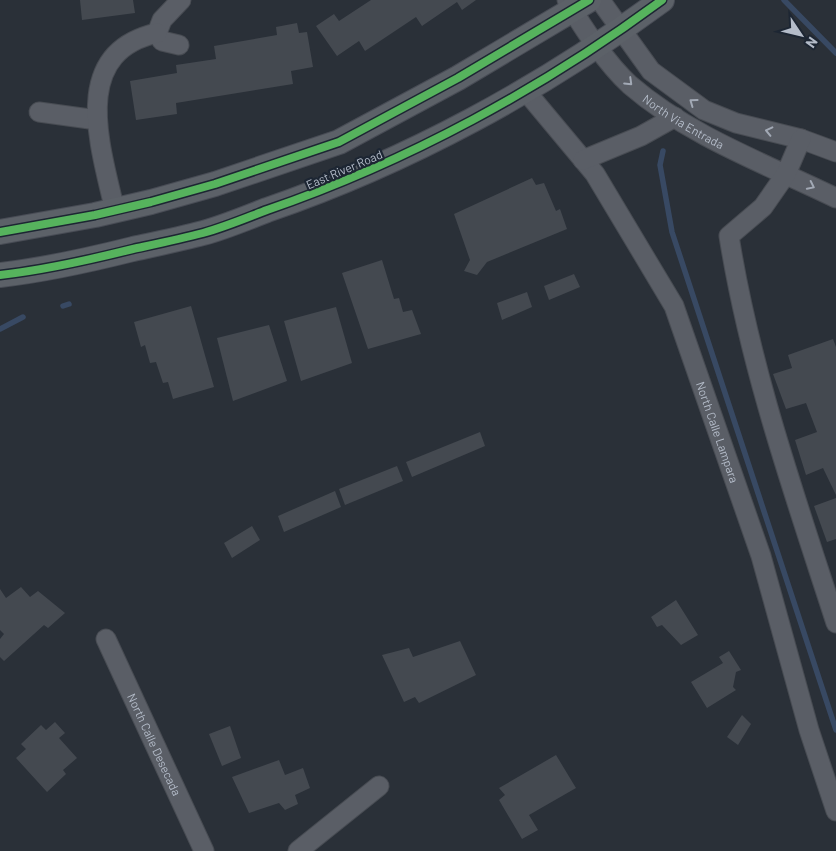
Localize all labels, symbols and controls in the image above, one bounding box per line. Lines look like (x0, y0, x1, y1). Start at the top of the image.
north arrow (776, 10, 826, 60)
text: N (802, 34, 822, 51)
one-way arrow (623, 76, 632, 85)
street label: North Via Entrada (640, 91, 726, 151)
one-way arrow (689, 99, 698, 108)
one-way arrow (764, 126, 773, 137)
street label: East River Road (304, 147, 384, 191)
one-way arrow (806, 180, 815, 190)
street label: North Calle Lampara (694, 379, 742, 485)
street label: North Calle Desecada (125, 691, 184, 798)

